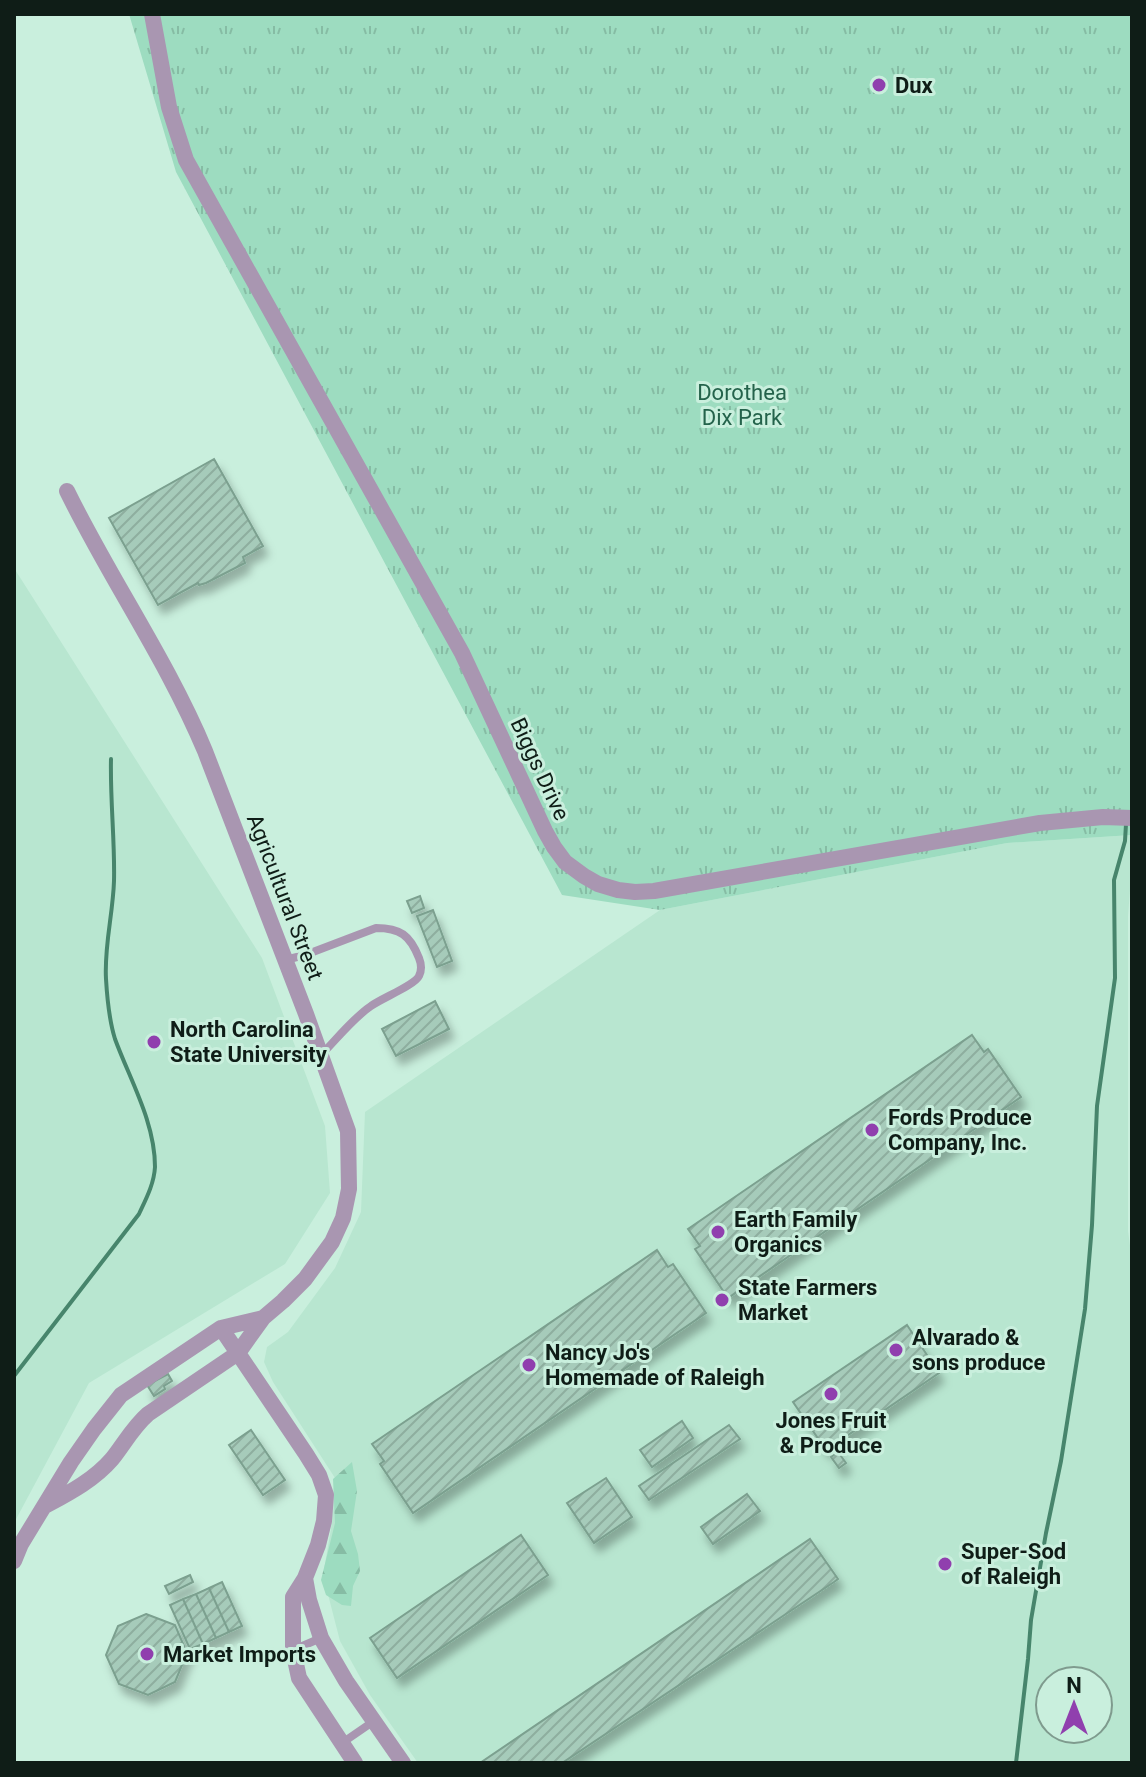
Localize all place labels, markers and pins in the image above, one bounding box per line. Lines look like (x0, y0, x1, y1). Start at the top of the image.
place label: Dux (895, 73, 934, 98)
marker: Dux (870, 76, 888, 94)
place label: North Carolina State University (170, 1017, 328, 1067)
marker: North Carolina State University (145, 1033, 163, 1051)
place label: Fords Produce Company, Inc. (888, 1105, 1032, 1155)
marker: Fords Produce Company, Inc. (863, 1121, 881, 1139)
place label: Earth Family Organics (734, 1207, 858, 1257)
marker: Earth Family Organics (709, 1223, 727, 1241)
place label: State Farmers Market (738, 1275, 877, 1325)
marker: State Farmers Market (713, 1291, 731, 1309)
place label: Alvarado & sons produce (912, 1325, 1046, 1375)
place label: Nancy Jo's Homemade of Raleigh (545, 1340, 765, 1390)
marker: Alvarado & sons produce (887, 1341, 905, 1359)
marker: Nancy Jo's Homemade of Raleigh (520, 1356, 538, 1374)
marker: Jones Fruit & Produce (822, 1385, 840, 1403)
place label: Jones Fruit & Produce (775, 1408, 887, 1458)
place label: Super-Sod of Raleigh (961, 1539, 1066, 1589)
marker: Super-Sod of Raleigh (936, 1555, 954, 1573)
place label: Market Imports (163, 1642, 316, 1667)
marker: Market Imports (138, 1645, 156, 1663)

